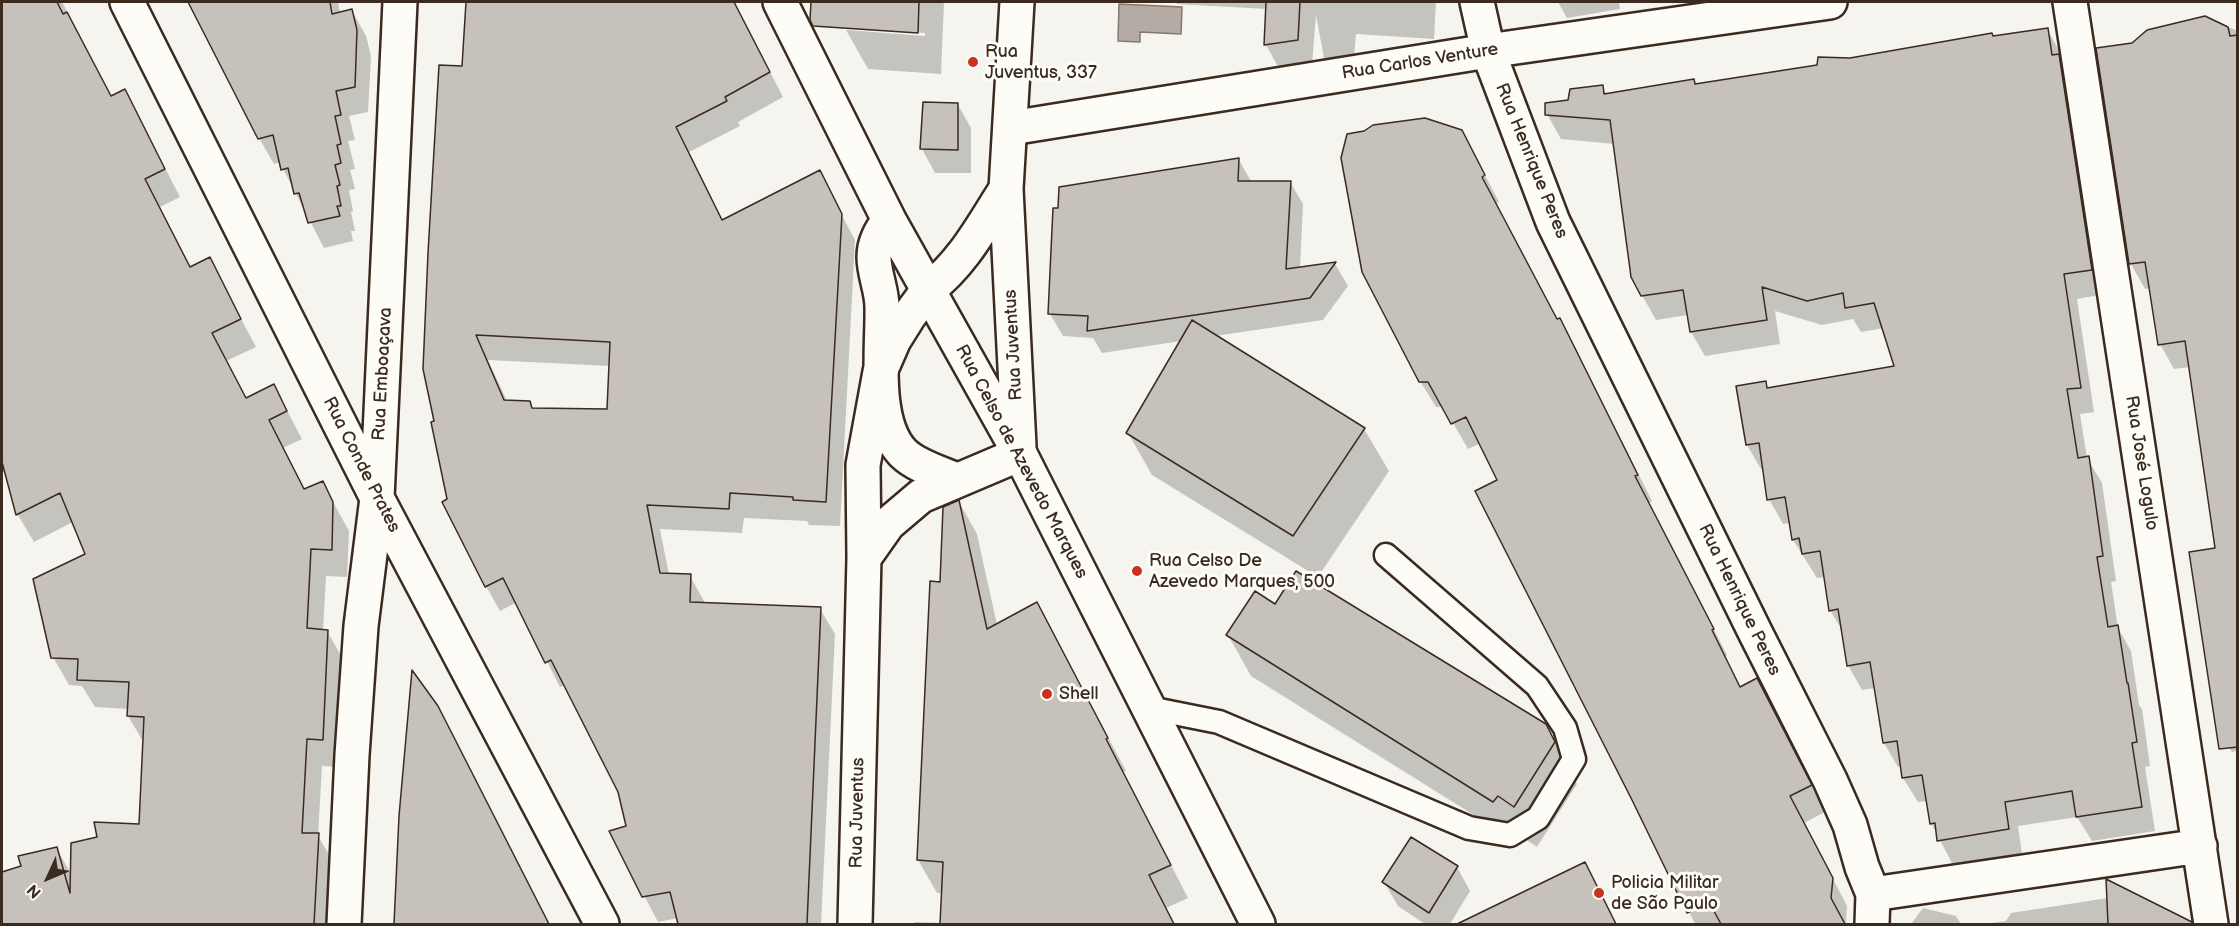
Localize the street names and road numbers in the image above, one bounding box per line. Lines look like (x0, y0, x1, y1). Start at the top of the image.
street label: Rua Carlos Venture (1340, 39, 1500, 85)
street label: Rua Henrique Peres (1490, 80, 1572, 242)
street label: Rua Juventus (1000, 289, 1028, 401)
street label: Rua Emboaçava (369, 307, 397, 441)
street label: Rua Celso de Azevedo Marques (950, 341, 1092, 583)
street label: Rua Conde Prates (318, 394, 404, 536)
street label: Rua José Logulo (2120, 394, 2162, 532)
street label: Rua Henrique Peres (1693, 521, 1785, 679)
street label: Rua Juventus (846, 757, 870, 869)

